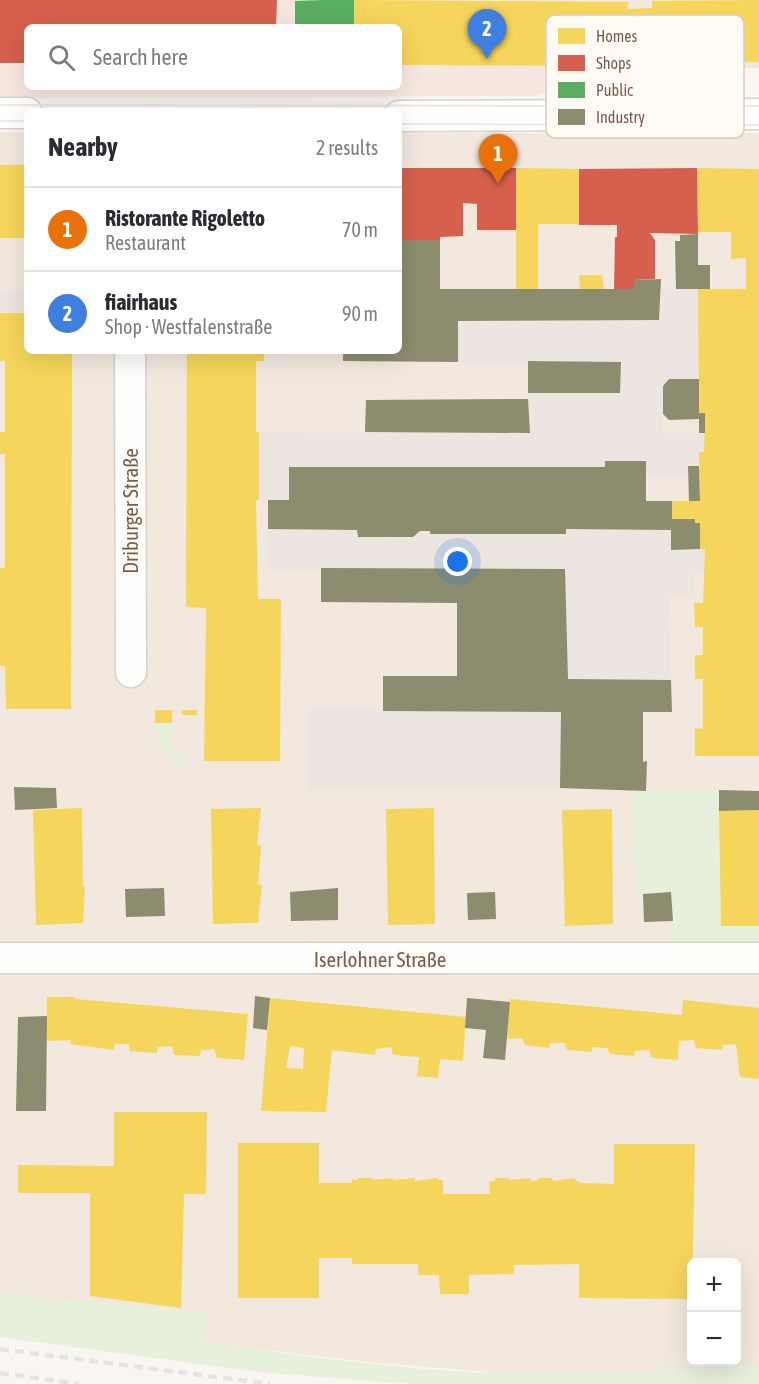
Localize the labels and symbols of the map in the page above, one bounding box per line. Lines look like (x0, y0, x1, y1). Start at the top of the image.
pin: 2 (468, 10, 506, 59)
legend (546, 15, 744, 138)
text: Homes (596, 27, 638, 45)
text: Shops (596, 54, 632, 73)
text: Public (596, 81, 633, 99)
text: Industry (596, 108, 645, 127)
pin: 1 (478, 134, 518, 184)
street label: Driburger Straße (118, 448, 142, 574)
your location (443, 547, 472, 576)
street label: Iserlohner Straße (314, 947, 446, 971)

